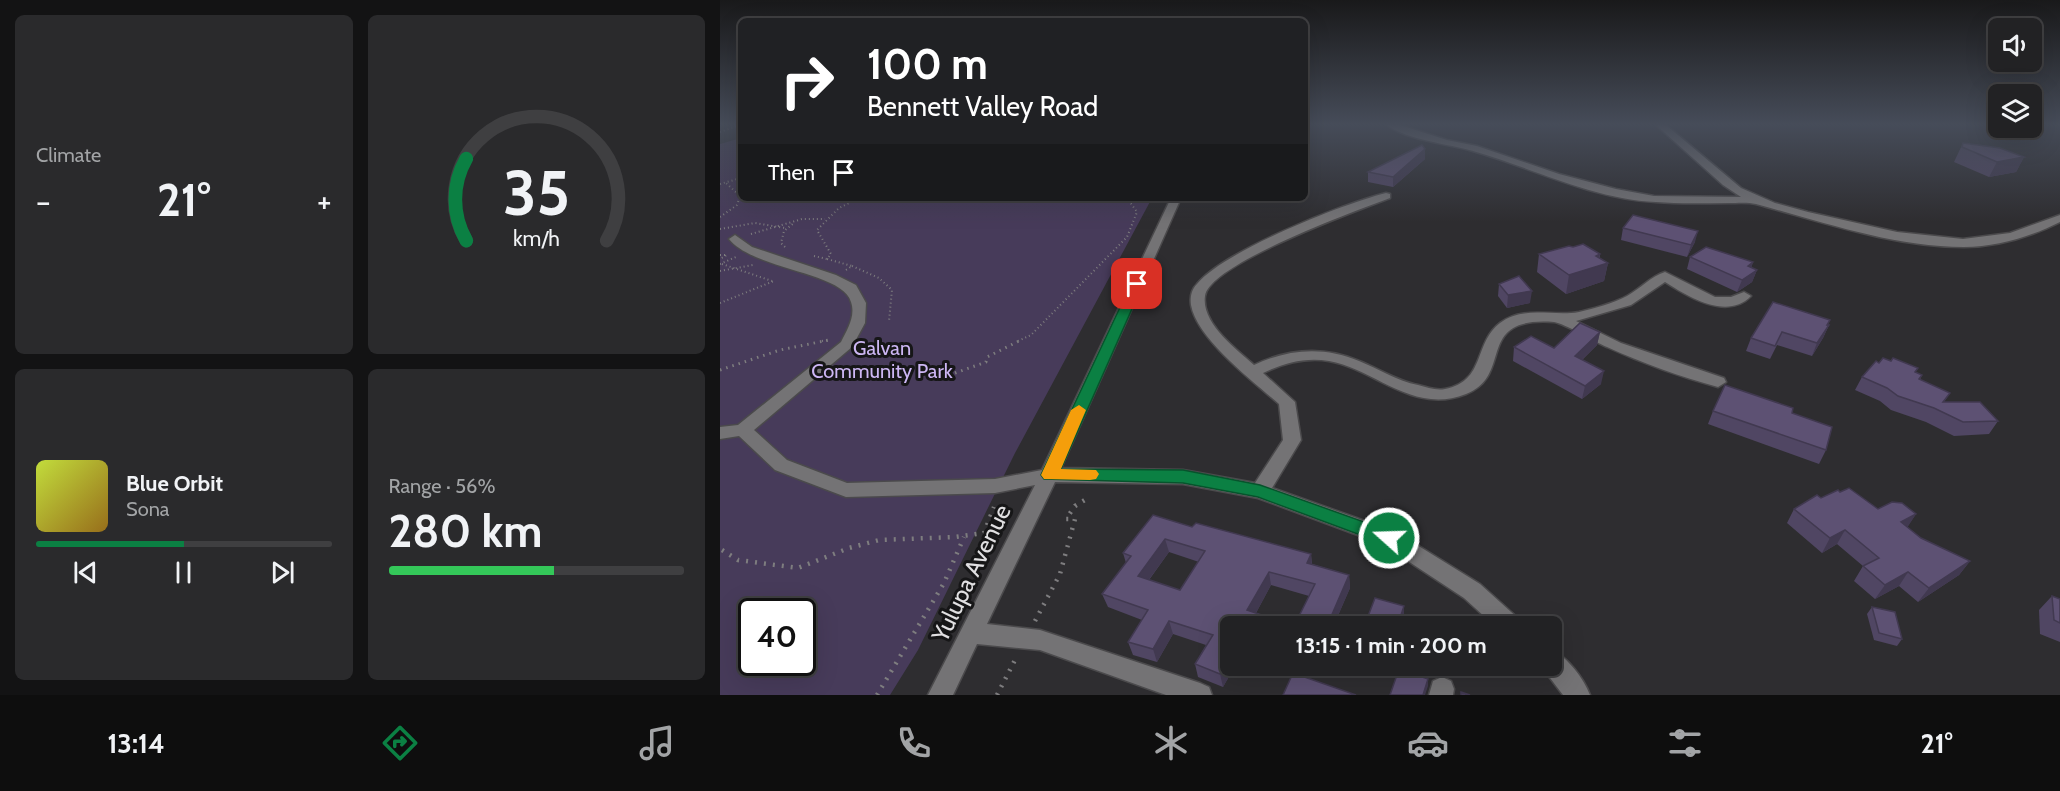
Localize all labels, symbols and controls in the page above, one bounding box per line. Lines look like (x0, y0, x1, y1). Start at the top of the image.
map controls (1988, 18, 2042, 138)
button: sound (1988, 18, 2042, 72)
text: 100 m (867, 38, 988, 90)
icon: right (768, 42, 846, 120)
button: layers (1988, 84, 2042, 138)
text: Bennett Valley Road (867, 90, 1098, 123)
text: Climate (36, 143, 101, 167)
text: 35 (503, 155, 570, 231)
icon: arrive (827, 156, 860, 189)
text: Then (768, 159, 815, 186)
text: 21° (157, 173, 210, 227)
text: − (36, 181, 51, 221)
text: + (317, 181, 331, 221)
text: km/h (513, 226, 560, 252)
pin (1111, 258, 1162, 309)
icon: arrive (1120, 267, 1153, 300)
park label: Galvan Community Park (811, 336, 953, 383)
text: Blue Orbit (126, 470, 223, 497)
text: Range · 56% (389, 474, 495, 498)
text: Sona (126, 497, 169, 521)
street label: Yulupa Avenue (925, 500, 1017, 647)
text: 280 km (389, 504, 542, 558)
position arrow (1357, 506, 1421, 570)
icon: previous (69, 556, 102, 589)
icon: pause (167, 556, 200, 589)
icon: next (266, 556, 299, 589)
speed limit sign: 40 (738, 598, 816, 676)
text: 13:15 · 1 min · 200 m (1295, 632, 1487, 659)
icon: directions (379, 722, 421, 764)
icon: music (636, 722, 678, 764)
icon: phone (893, 722, 935, 764)
icon: climate (1150, 722, 1192, 764)
icon: car (1407, 722, 1449, 764)
icon: filters (1664, 722, 1706, 764)
text: 13:14 (107, 727, 165, 760)
text: 21° (1920, 727, 1953, 760)

